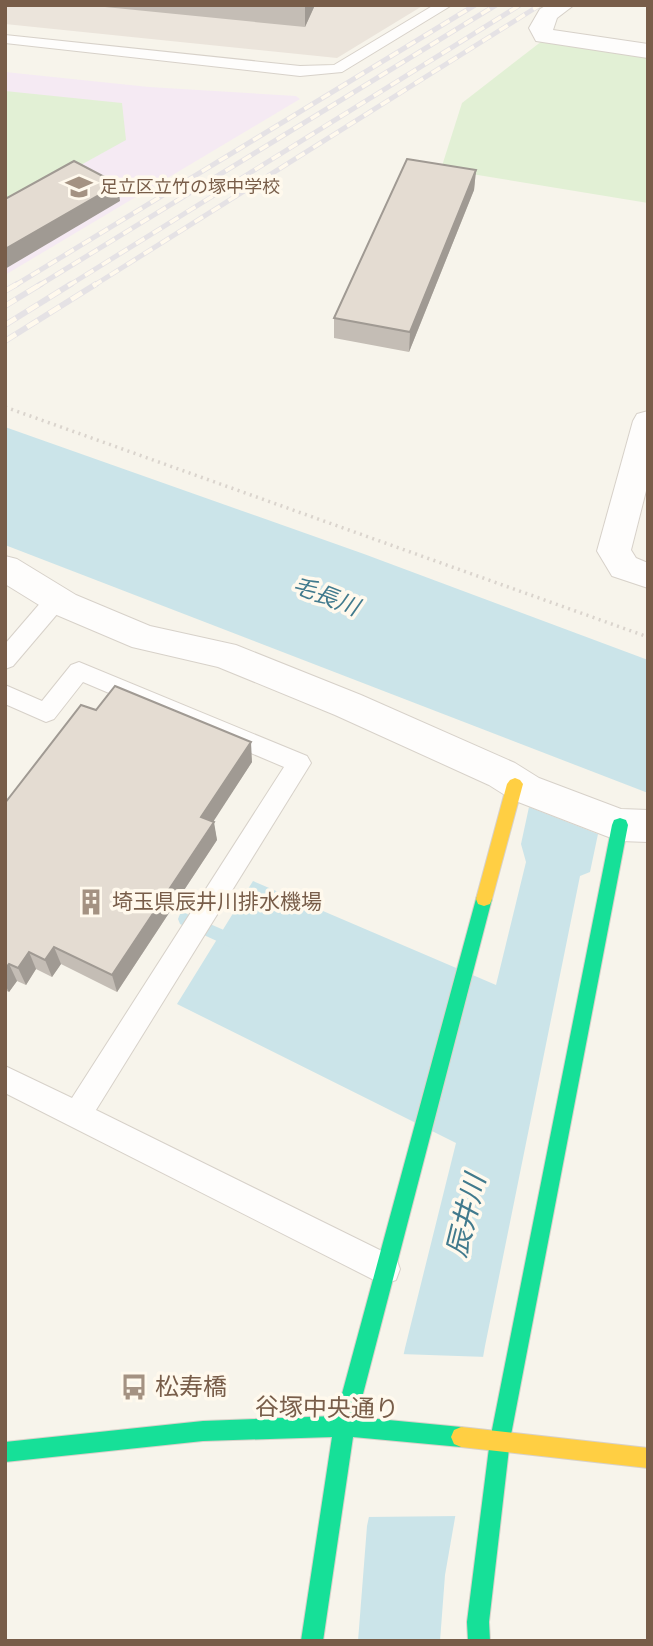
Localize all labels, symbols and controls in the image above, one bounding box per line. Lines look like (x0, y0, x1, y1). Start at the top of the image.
school or university icon: 足立区立竹の塚中学校 (64, 172, 94, 202)
place label: 足立区立竹の塚中学校 (100, 176, 280, 198)
water label: 毛長川 (289, 571, 366, 623)
building icon: 埼玉県辰井川排水機場 (76, 887, 106, 917)
place label: 埼玉県辰井川排水機場 (112, 889, 322, 915)
water label: 辰井川 (440, 1168, 493, 1261)
bus stop icon: 松寿橋 (119, 1372, 149, 1402)
place label: 松寿橋 (155, 1373, 227, 1401)
street label: 谷塚中央通り (255, 1393, 399, 1423)

